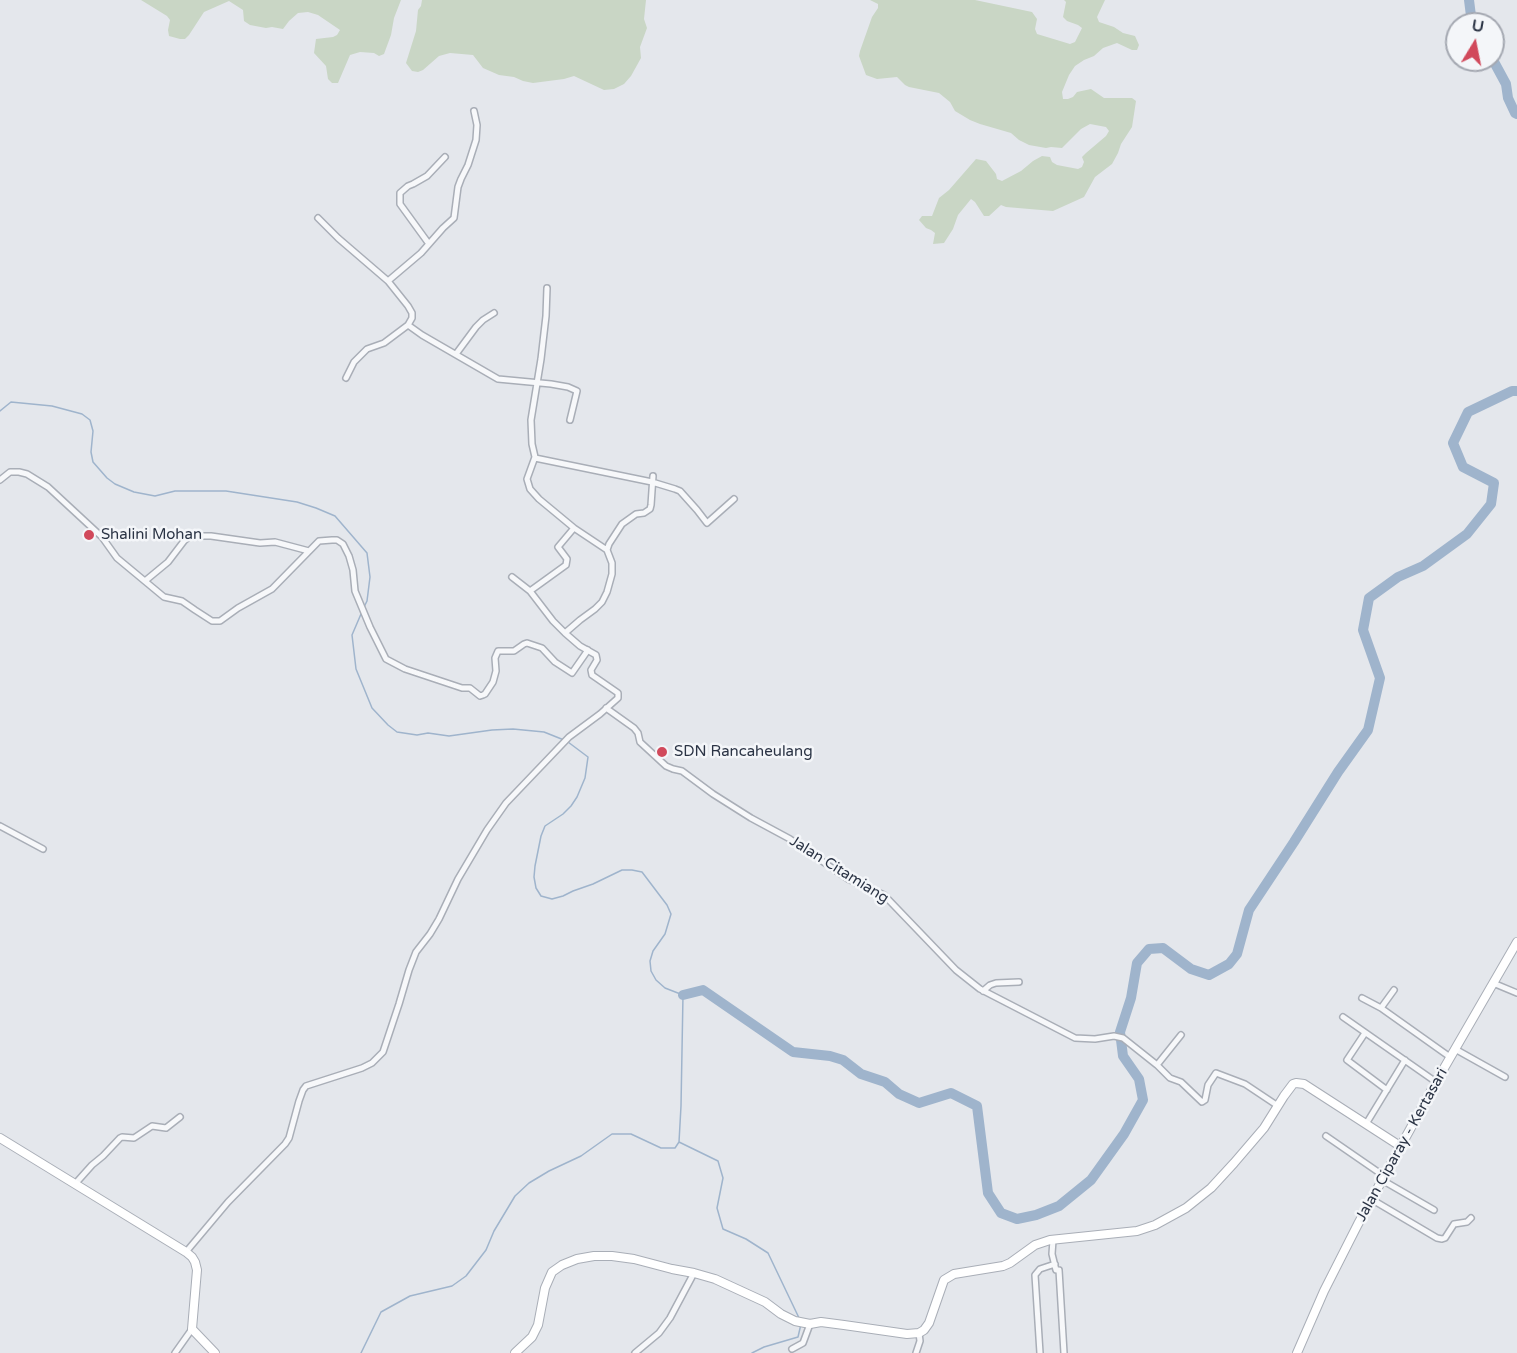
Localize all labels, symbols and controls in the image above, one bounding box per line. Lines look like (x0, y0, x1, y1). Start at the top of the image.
north arrow (1445, 12, 1505, 72)
text: U (1470, 15, 1485, 37)
place label: Shalini Mohan (101, 526, 202, 544)
marker: Shalini Mohan (82, 528, 96, 542)
place label: SDN Rancaheulang (674, 743, 813, 761)
marker: SDN Rancaheulang (655, 745, 669, 759)
street label: Jalan Citamiang (786, 832, 892, 908)
street label: Jalan Ciparay - Kertasari (1352, 1065, 1452, 1225)

